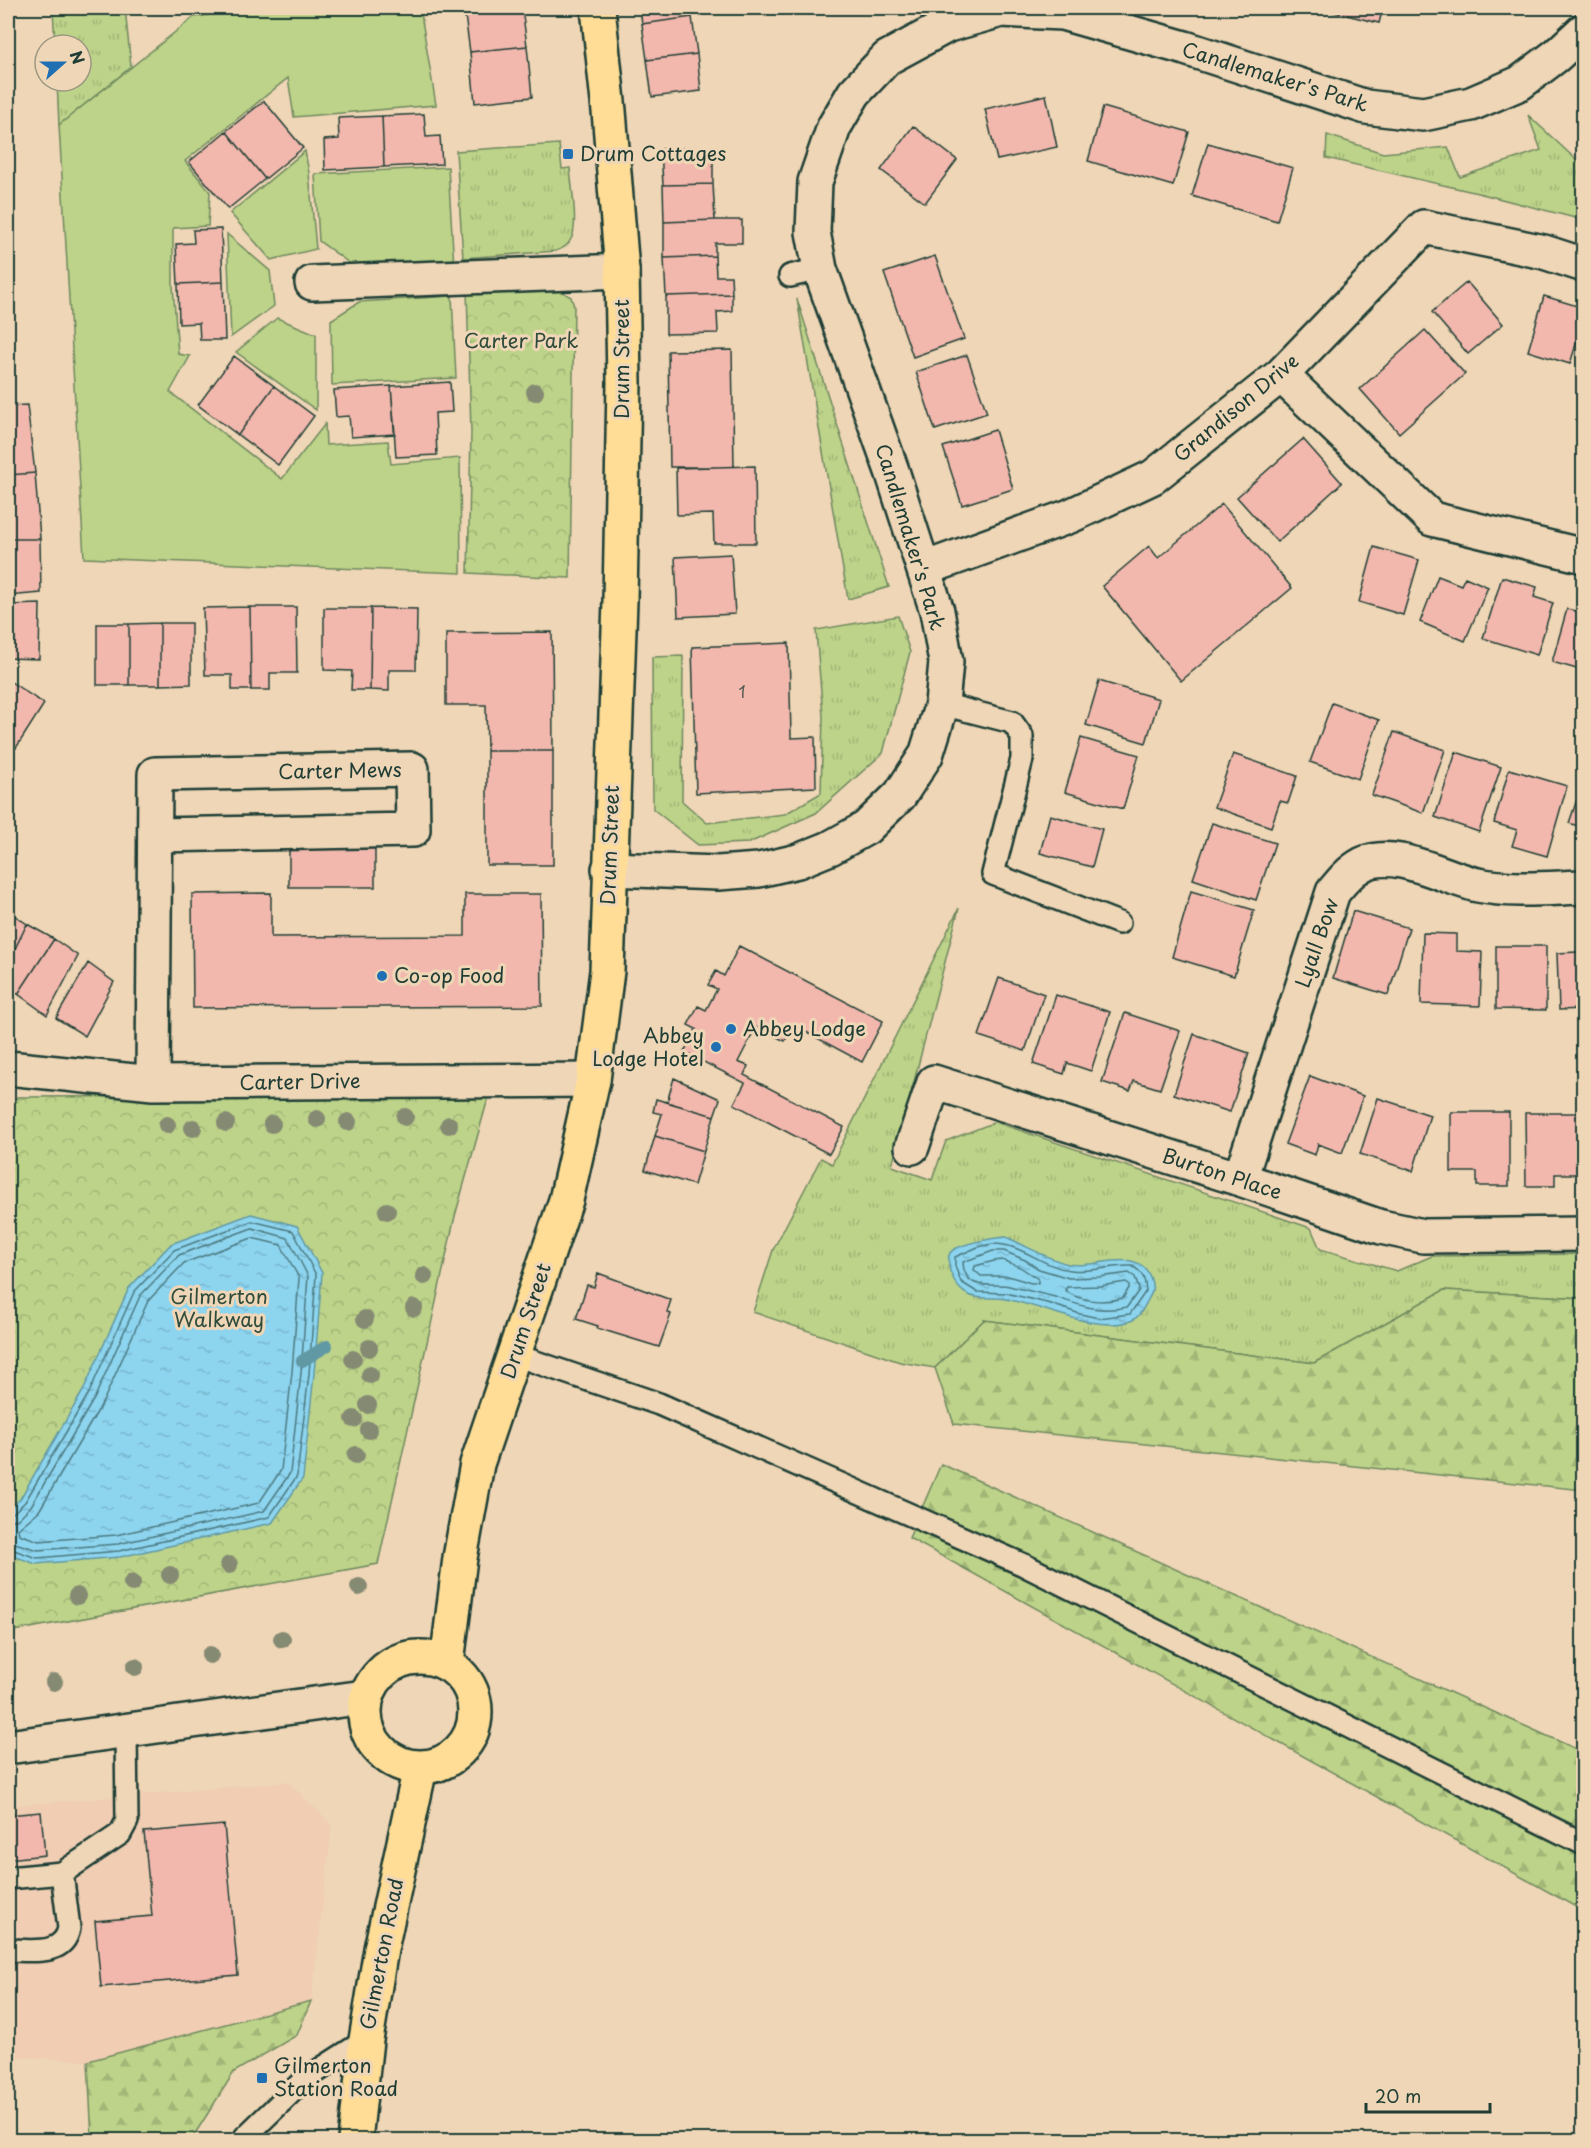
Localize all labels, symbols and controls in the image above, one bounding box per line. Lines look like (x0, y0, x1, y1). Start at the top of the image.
north arrow (33, 33, 93, 93)
street label: Candlemaker's Park (1178, 33, 1372, 119)
text: N (64, 47, 91, 67)
place label: Drum Cottages (580, 138, 726, 168)
marker: Drum Cottages (561, 147, 575, 161)
street label: Drum Street (606, 299, 636, 419)
park label: Carter Park (464, 325, 578, 355)
street label: Grandison Drive (1166, 346, 1305, 469)
street label: Candlemaker's Park (868, 440, 954, 634)
house number: 1 (738, 679, 746, 703)
street label: Carter Mews (278, 754, 402, 786)
street label: Drum Street (592, 784, 626, 905)
street label: Lyall Bow (1287, 893, 1346, 992)
place label: Co-op Food (394, 960, 504, 990)
marker: Co-op Food (375, 969, 389, 983)
place label: Abbey Lodge (743, 1013, 866, 1043)
place label: Abbey Lodge Hotel (592, 1020, 704, 1073)
marker: Abbey Lodge (724, 1022, 738, 1036)
marker: Abbey Lodge Hotel (709, 1040, 723, 1054)
street label: Carter Drive (239, 1065, 361, 1097)
street label: Burton Place (1159, 1140, 1286, 1206)
street label: Drum Street (492, 1259, 558, 1382)
park label: Gilmerton Walkway (170, 1281, 268, 1334)
street label: Gilmerton Road (352, 1875, 410, 2032)
place label: Gilmerton Station Road (274, 2050, 398, 2103)
marker: Gilmerton Station Road (255, 2071, 269, 2085)
scale bar (1366, 2076, 1490, 2114)
text: 20 m (1375, 2082, 1421, 2109)

